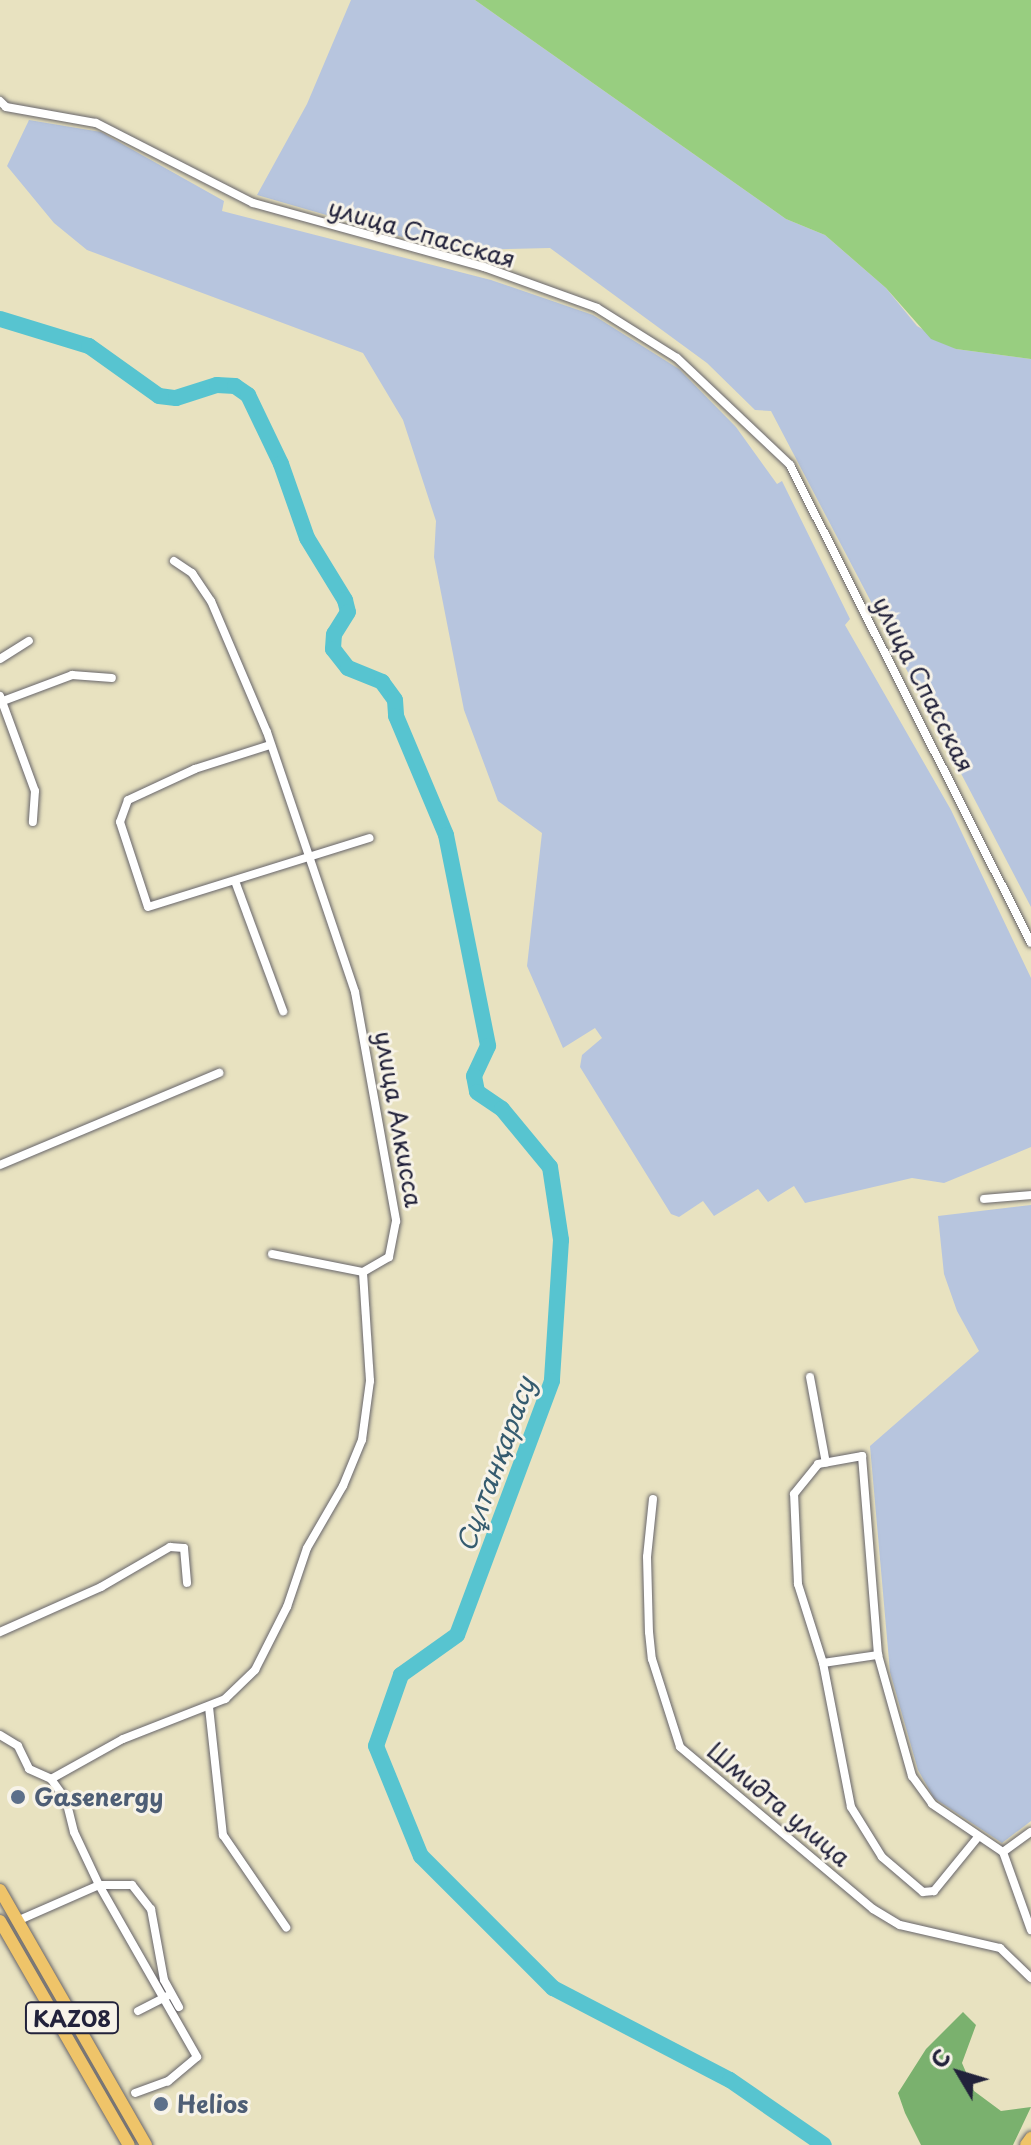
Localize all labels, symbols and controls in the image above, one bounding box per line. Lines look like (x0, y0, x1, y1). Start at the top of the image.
street label: улица Спасская (324, 192, 520, 274)
street label: улица Спасская (867, 591, 981, 777)
street label: улица Алкисса (369, 1028, 429, 1210)
water label: Сұлтанқарасу (449, 1373, 541, 1555)
street label: Шмидта улица (701, 1736, 857, 1872)
place label: Gasenergy (34, 1783, 163, 1811)
marker: Gasenergy (9, 1788, 27, 1806)
road number: KAZ08 (24, 2000, 120, 2036)
north arrow (919, 2033, 999, 2113)
text: С (922, 2041, 958, 2075)
place label: Helios (177, 2090, 248, 2118)
marker: Helios (152, 2095, 170, 2113)

